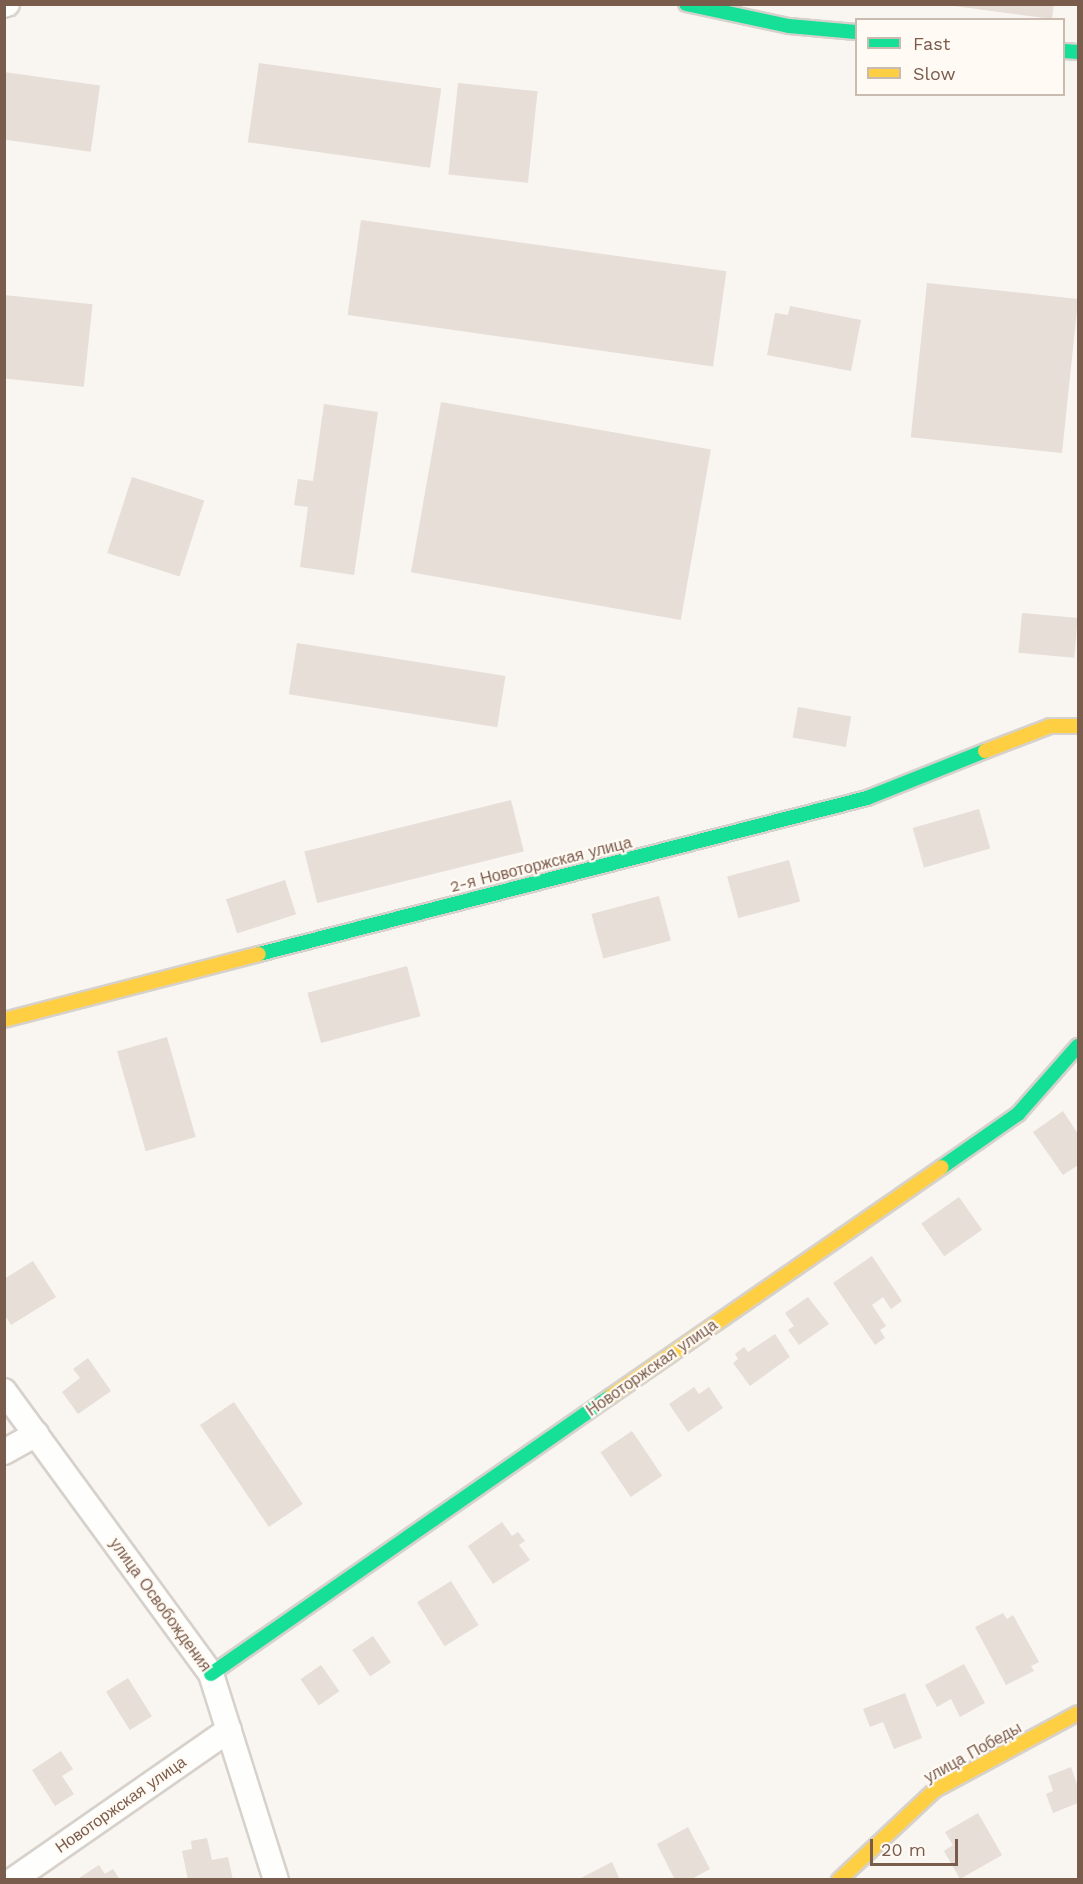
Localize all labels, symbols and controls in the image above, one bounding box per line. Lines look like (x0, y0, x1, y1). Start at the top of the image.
legend (855, 18, 1065, 96)
text: Fast (913, 33, 950, 54)
text: Slow (913, 63, 956, 84)
street label: 2-я Новоторжская улица (448, 833, 634, 897)
street label: Новоторжская улица (583, 1316, 721, 1420)
street label: улица Освобождения (105, 1534, 215, 1676)
street label: улица Победы (921, 1718, 1025, 1788)
street label: Новоторжская улица (52, 1753, 190, 1857)
scale bar (873, 1827, 962, 1865)
text: 20 m (881, 1839, 926, 1860)

